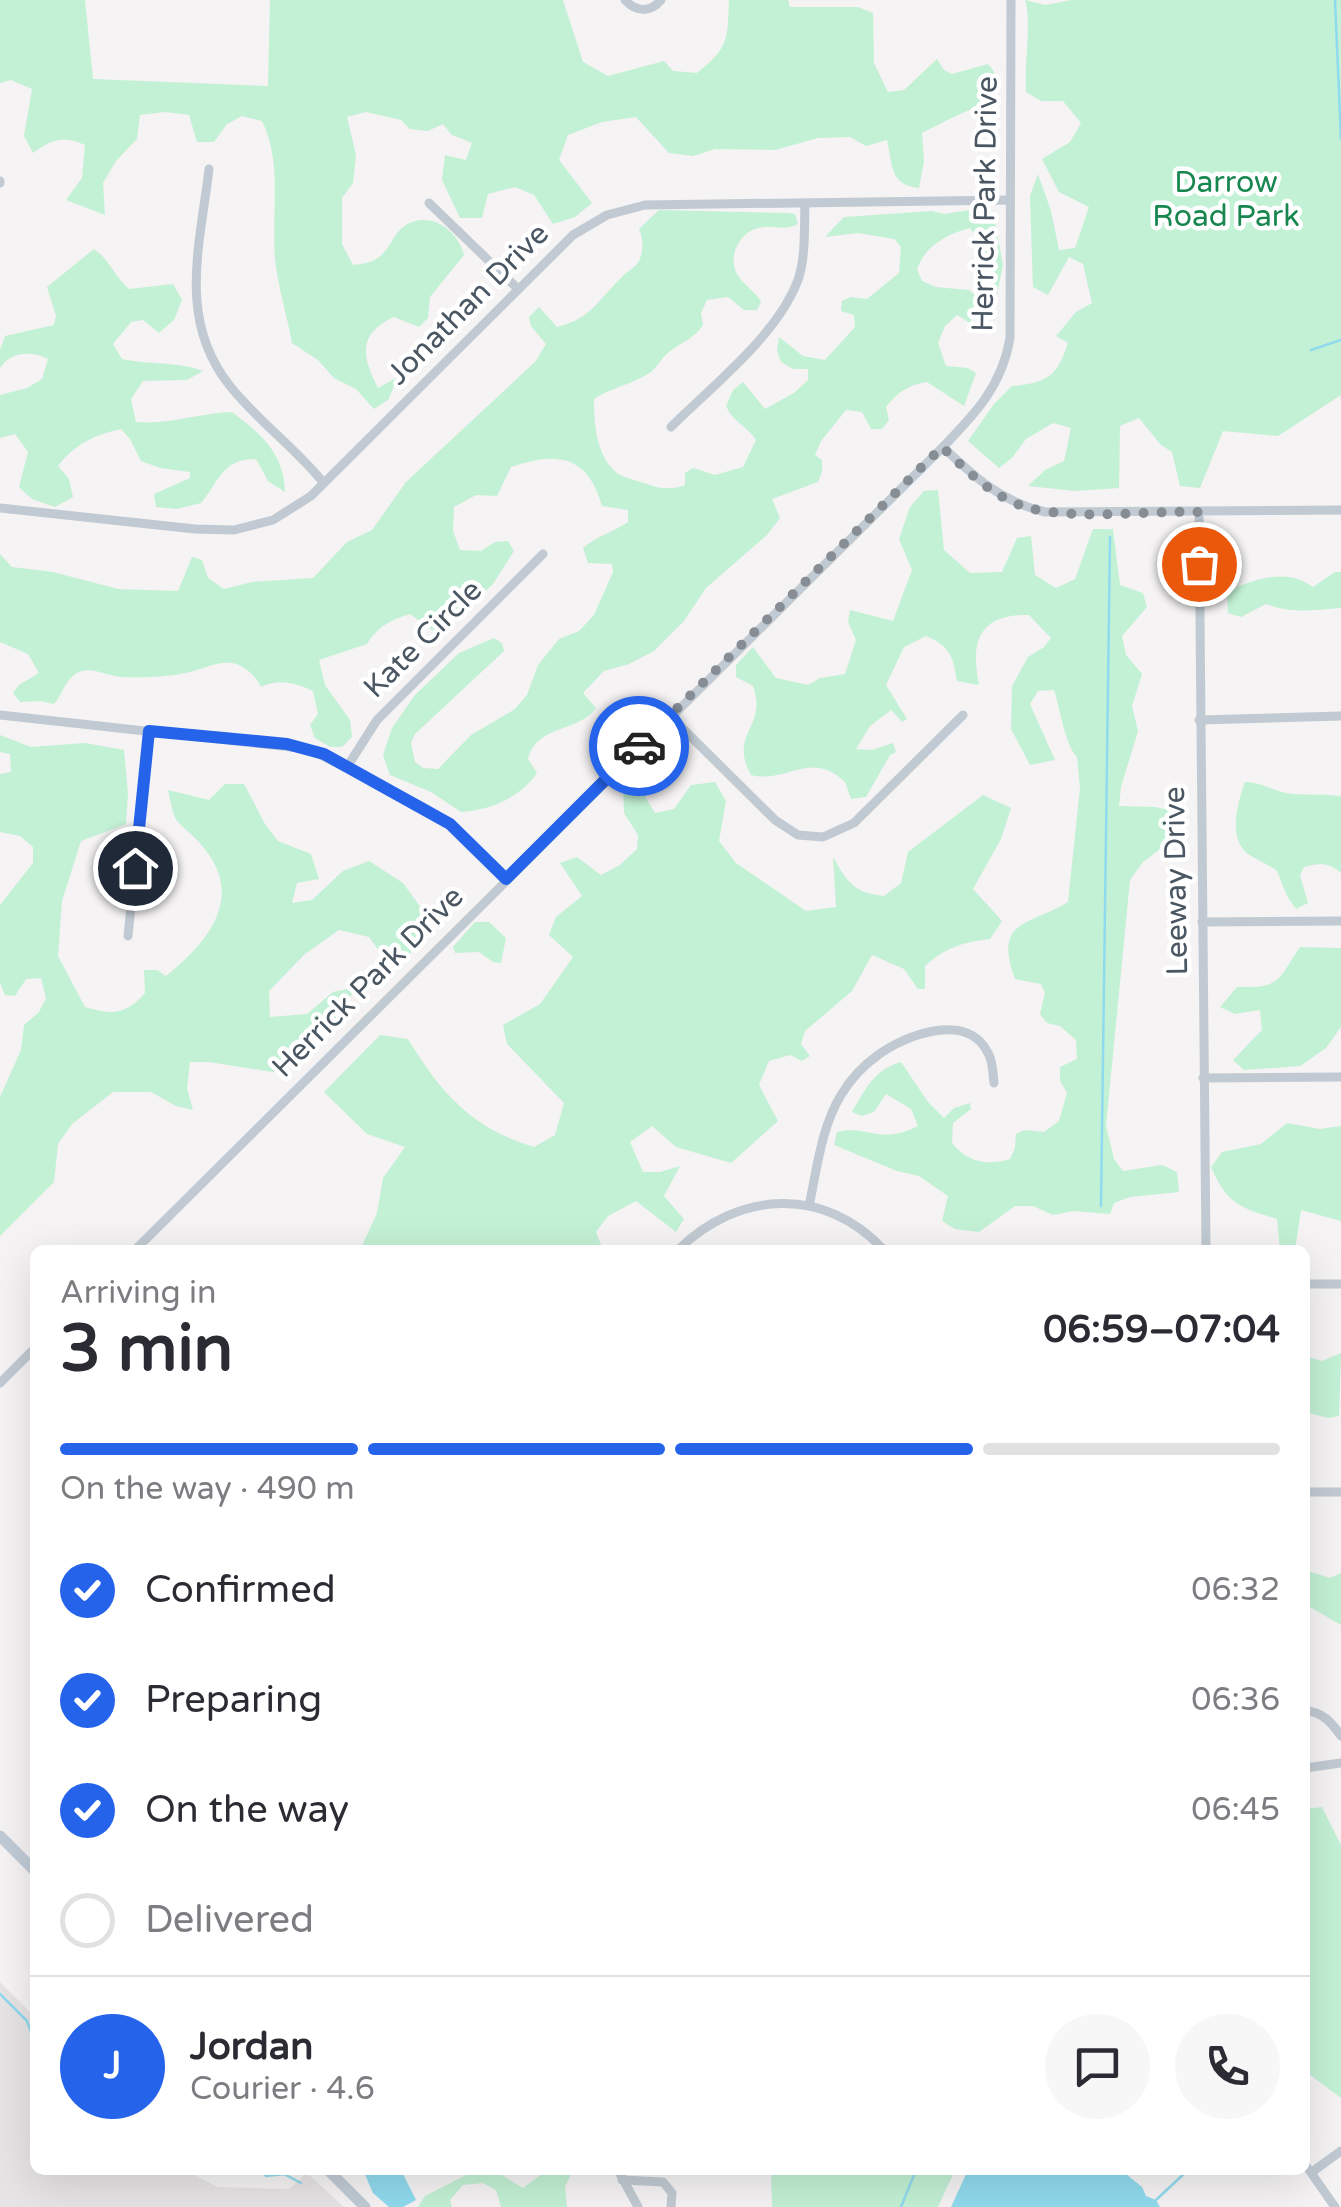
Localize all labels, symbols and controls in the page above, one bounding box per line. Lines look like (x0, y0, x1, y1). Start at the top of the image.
street label: Herrick Park Drive (964, 76, 1006, 332)
park label: Darrow Road Park (1152, 164, 1300, 235)
street label: Jonathan Drive (379, 215, 557, 393)
pin (1157, 522, 1242, 607)
icon: bag (1172, 537, 1227, 592)
street label: Kate Circle (356, 572, 490, 706)
courier (589, 696, 689, 796)
icon: car (612, 719, 667, 774)
street label: Leeway Drive (1156, 786, 1196, 976)
pin (93, 826, 178, 911)
icon: home (108, 841, 163, 896)
street label: Herrick Park Drive (265, 879, 471, 1085)
text: Arriving in (60, 1274, 217, 1312)
text: 06:59–07:04 (1043, 1307, 1280, 1353)
text: 3 min (60, 1310, 233, 1389)
text: On the way · 490 m (60, 1470, 355, 1508)
icon: check (60, 1563, 115, 1618)
text: Confirmed (145, 1567, 336, 1613)
text: 06:32 (1191, 1571, 1280, 1609)
icon: check (60, 1673, 115, 1728)
text: Preparing (145, 1677, 322, 1723)
text: 06:36 (1191, 1681, 1280, 1719)
icon: check (60, 1783, 115, 1838)
text: On the way (145, 1787, 349, 1833)
text: 06:45 (1191, 1791, 1280, 1829)
text: Delivered (145, 1897, 314, 1943)
button: chat (1045, 2014, 1150, 2119)
button: phone (1175, 2014, 1280, 2119)
text: Jordan (190, 2024, 313, 2070)
text: J (104, 2043, 121, 2089)
text: Courier · 4.6 (190, 2070, 375, 2108)

